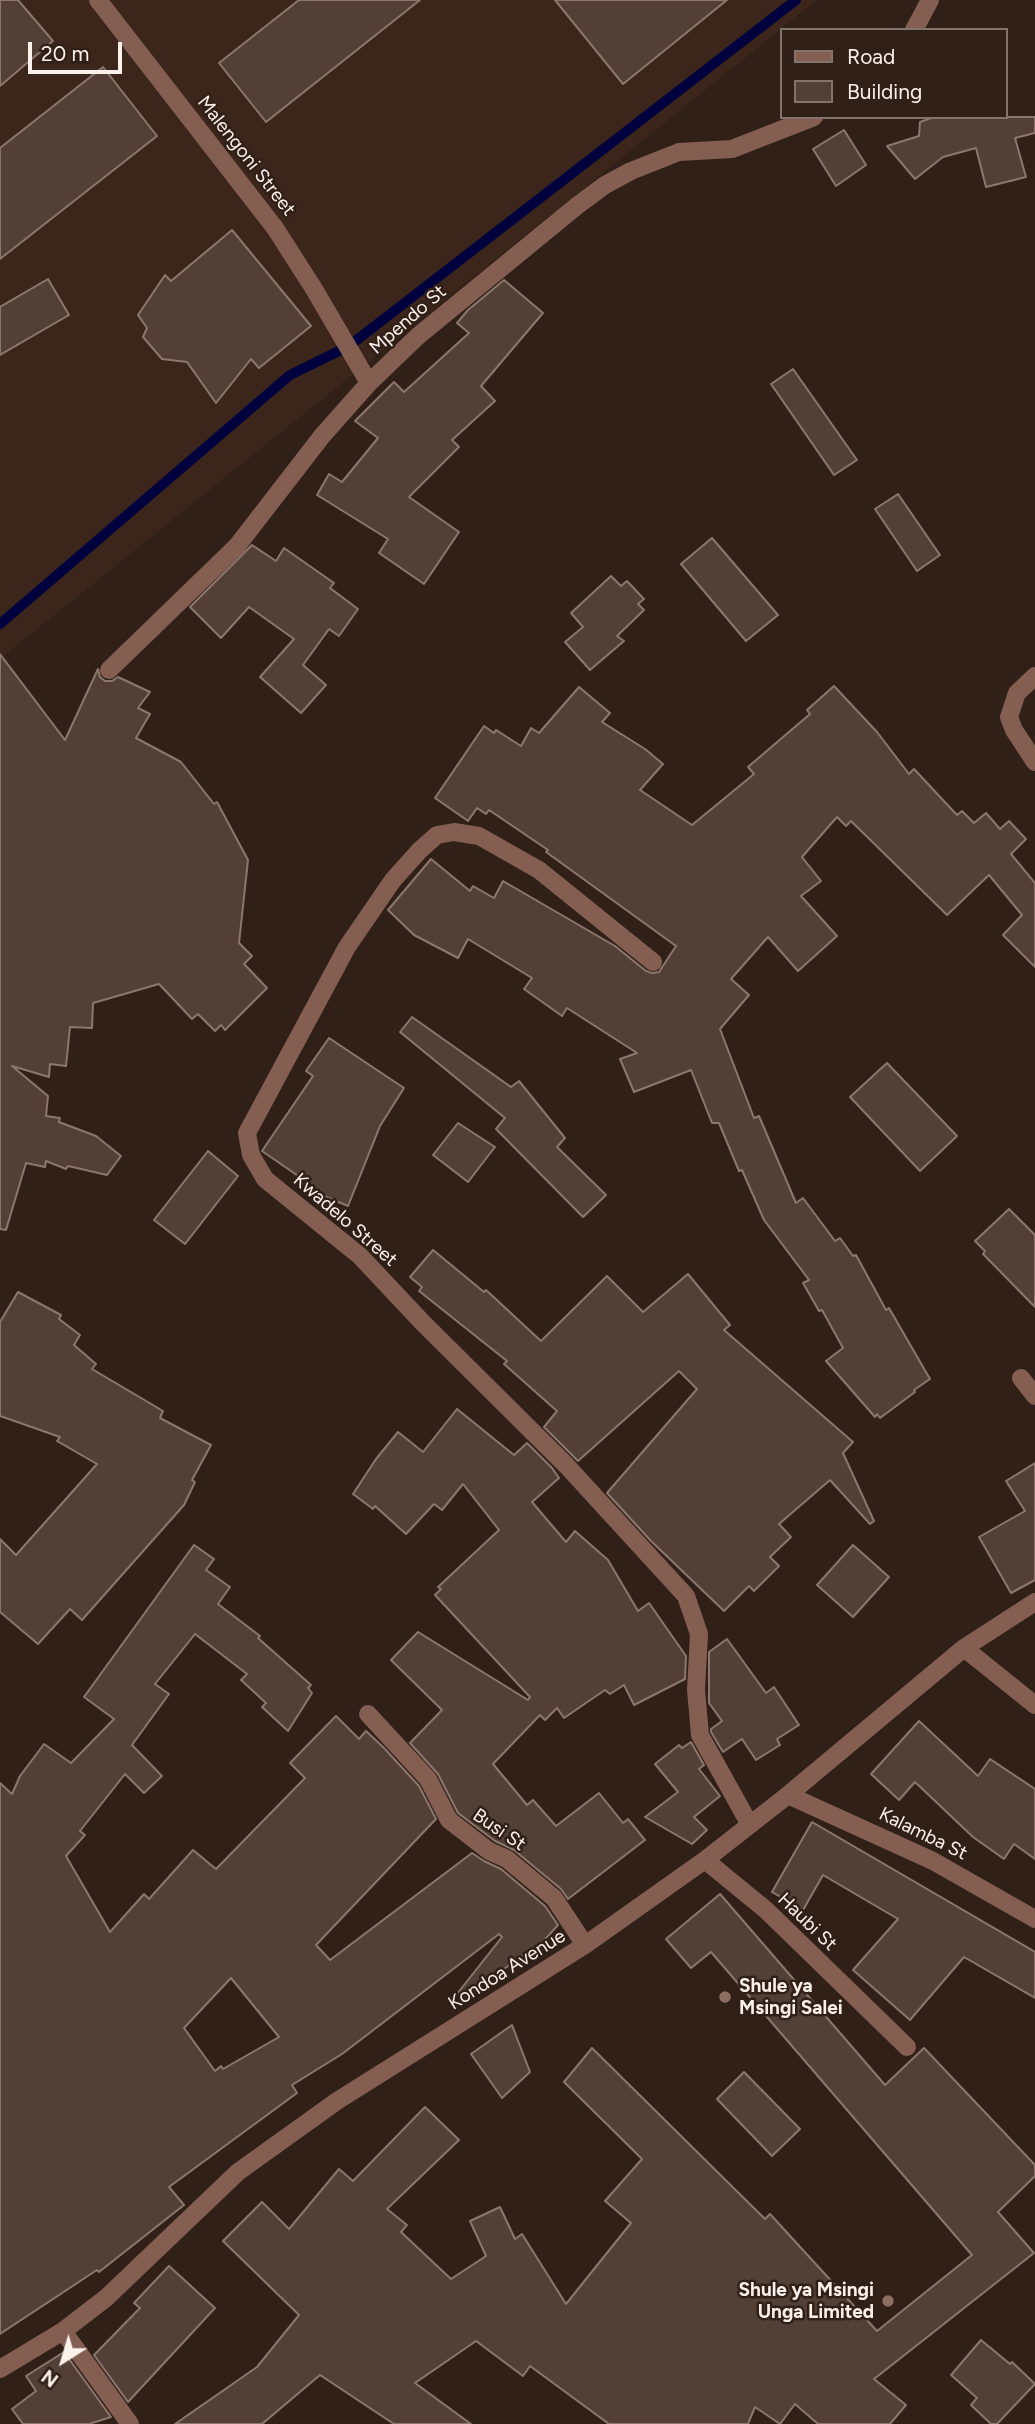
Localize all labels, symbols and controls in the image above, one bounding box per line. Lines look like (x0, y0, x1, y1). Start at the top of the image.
scale bar (32, 28, 126, 72)
legend (780, 28, 1007, 119)
text: 20 m (41, 41, 89, 66)
text: Road (847, 44, 895, 69)
text: Building (847, 79, 922, 104)
street label: Malengoni Street (192, 91, 300, 221)
street label: Mpendo St (365, 281, 451, 359)
street label: Kwadelo Street (288, 1169, 402, 1271)
street label: Kalamba St (875, 1803, 971, 1865)
street label: Busi St (468, 1804, 530, 1856)
street label: Haubi St (773, 1888, 841, 1956)
street label: Kondoa Avenue (444, 1925, 570, 2015)
place label: Shule ya Msingi Salei (739, 1975, 843, 2019)
marker: Shule ya Msingi Salei (717, 1989, 733, 2005)
place label: Shule ya Msingi Unga Limited (739, 2279, 874, 2323)
marker: Shule ya Msingi Unga Limited (880, 2293, 896, 2309)
north arrow (28, 2326, 98, 2396)
text: N (37, 2365, 63, 2392)

